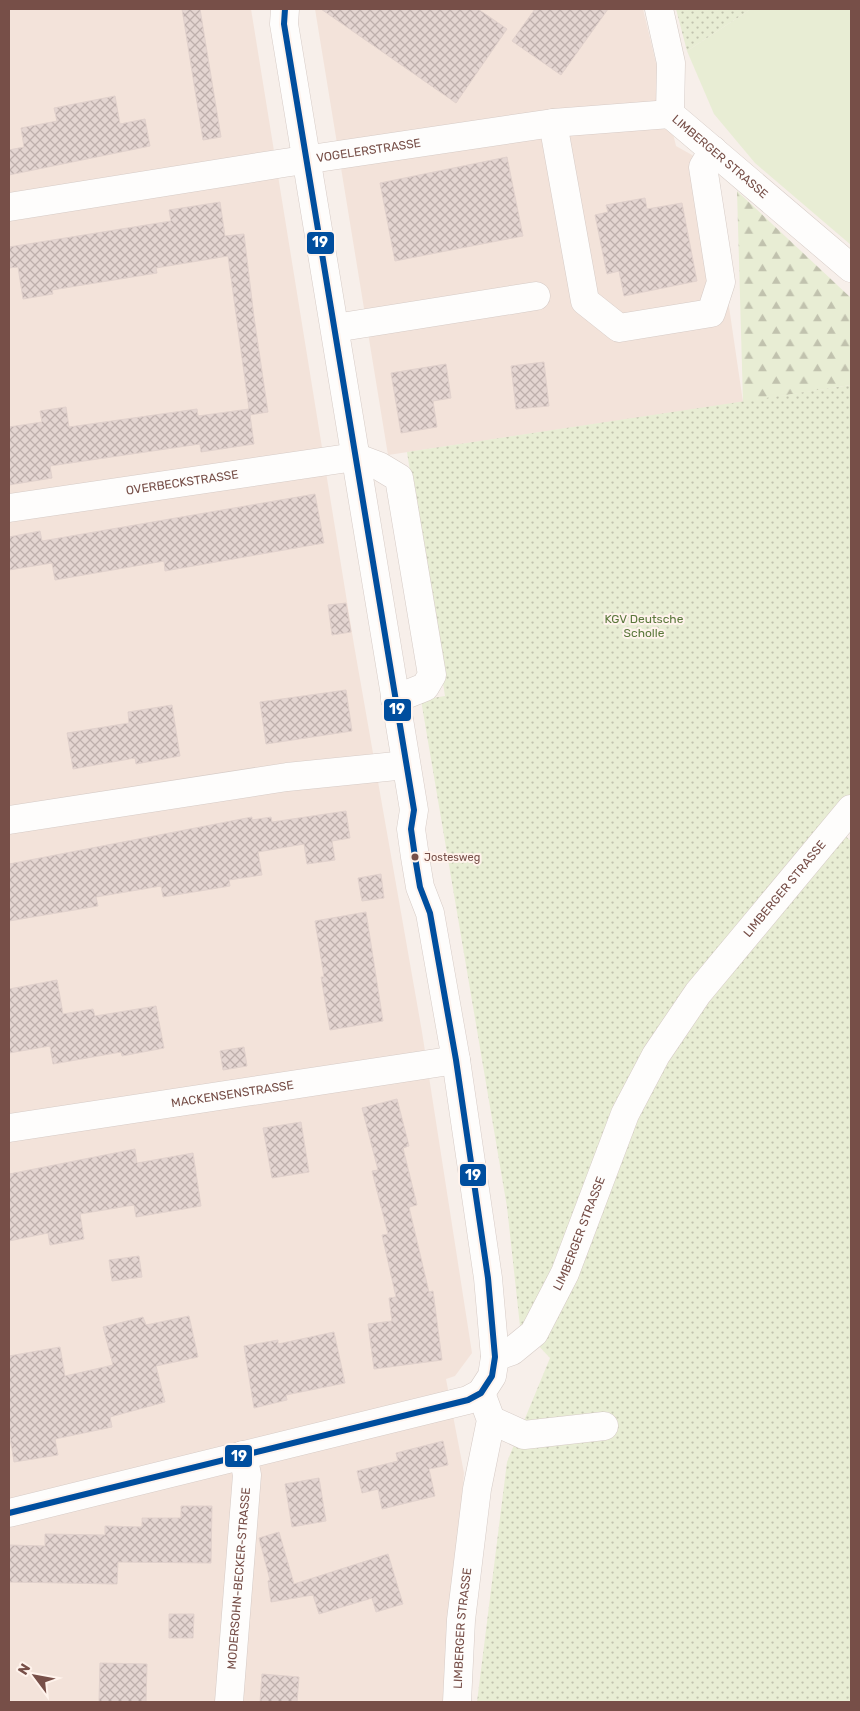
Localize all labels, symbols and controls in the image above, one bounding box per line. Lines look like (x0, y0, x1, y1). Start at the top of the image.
street label: LIMBERGER STRASSE (669, 112, 771, 201)
street label: VOGELERSTRASSE (315, 136, 422, 165)
line badge: 19 (306, 231, 335, 255)
text: 19 (312, 234, 328, 251)
street label: OVERBECKSTRASSE (125, 467, 239, 498)
park label: KGV Deutsche Scholle (605, 612, 684, 640)
line badge: 19 (383, 698, 412, 722)
text: 19 (389, 701, 405, 718)
street label: LIMBERGER STRASSE (740, 838, 829, 940)
place label: Jostesweg (424, 851, 480, 864)
marker: Jostesweg (410, 852, 420, 862)
street label: MACKENSENSTRASSE (170, 1078, 295, 1110)
line badge: 19 (459, 1163, 487, 1187)
text: 19 (465, 1167, 481, 1184)
street label: LIMBERGER STRASSE (550, 1174, 608, 1293)
line badge: 19 (224, 1444, 253, 1468)
text: 19 (231, 1448, 247, 1465)
street label: MODERSOHN-BECKER-STRASSE (225, 1487, 253, 1670)
street label: LIMBERGER STRASSE (451, 1567, 474, 1689)
north arrow (10, 1651, 60, 1701)
text: N (15, 1661, 34, 1678)

